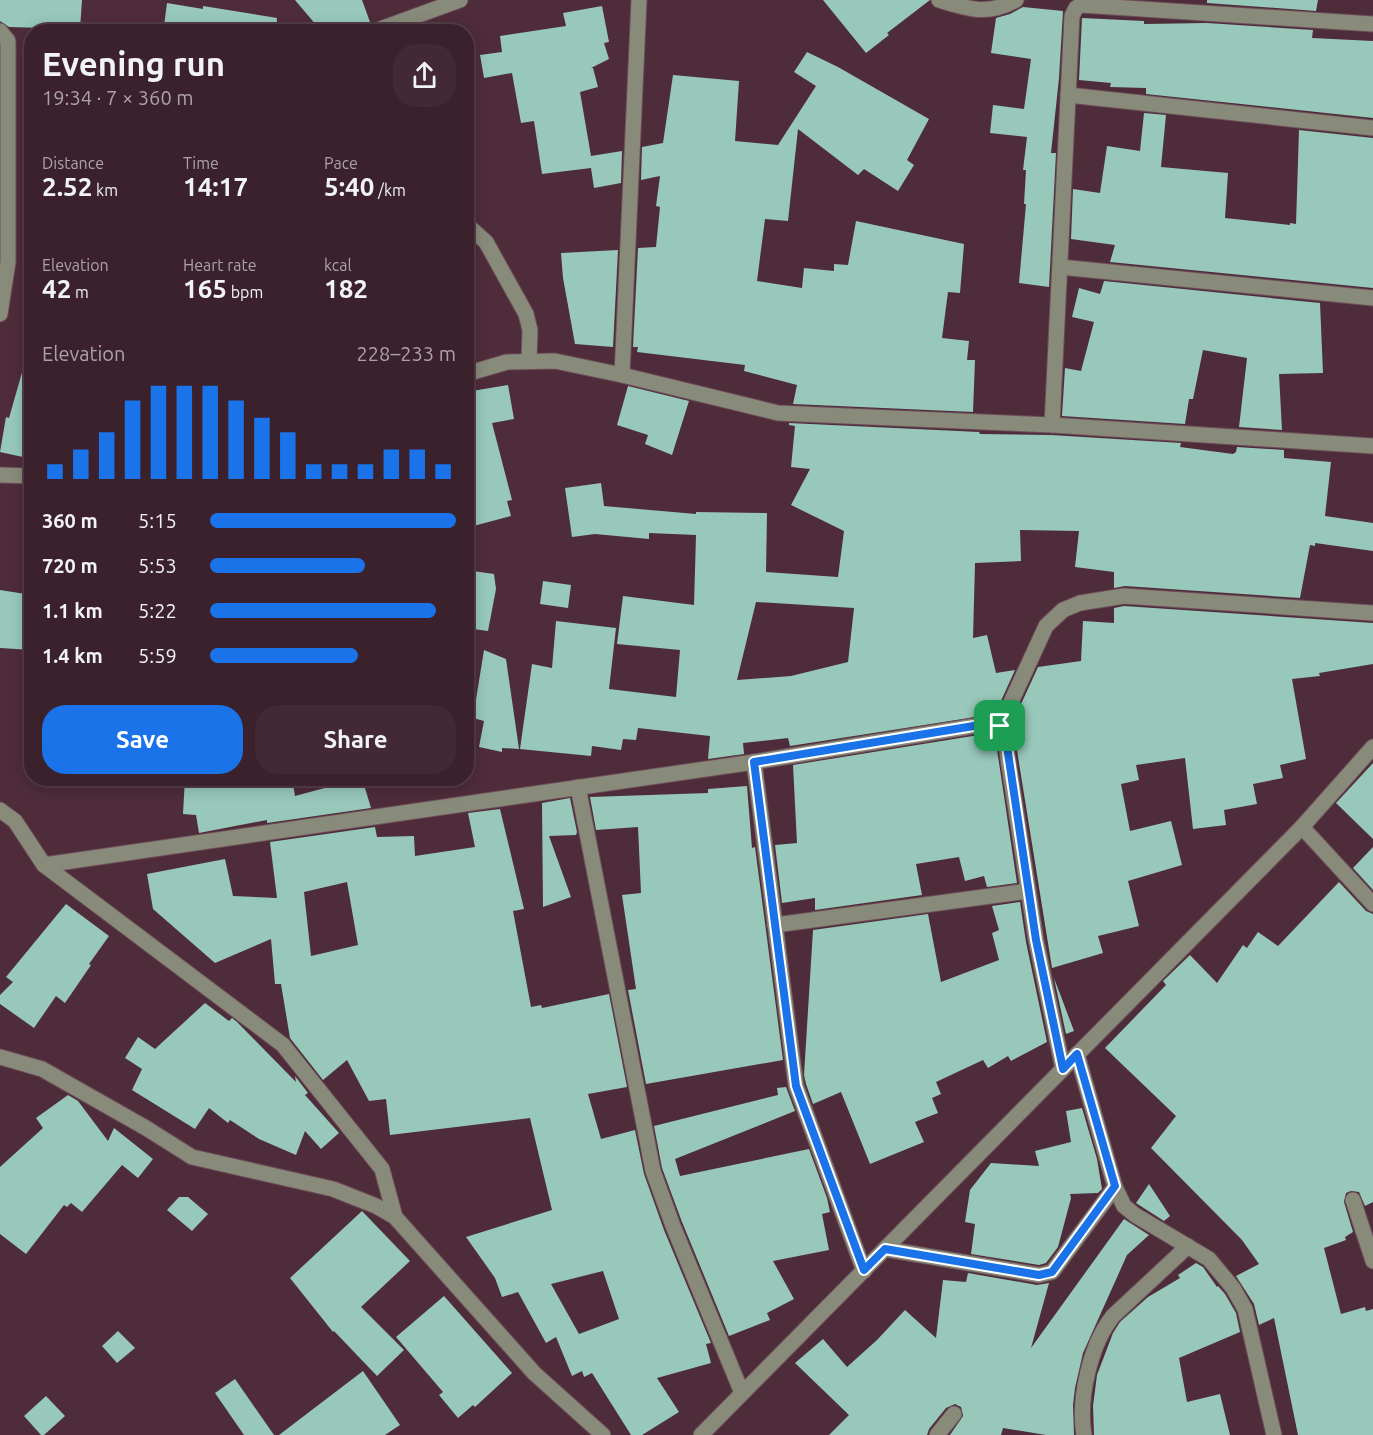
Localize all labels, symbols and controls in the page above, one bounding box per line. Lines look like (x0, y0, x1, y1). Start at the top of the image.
button: share (393, 44, 456, 107)
text: Evening run (42, 45, 225, 82)
text: 19:34 · 7 × 360 m (42, 86, 194, 109)
text: Distance (42, 154, 104, 172)
text: Time (183, 154, 219, 172)
text: Pace (324, 154, 358, 172)
text: 2.52 (42, 172, 92, 201)
text: 14:17 (183, 172, 248, 201)
text: 5:40 (324, 172, 374, 201)
text: km (92, 181, 118, 199)
text: /km (374, 181, 406, 199)
text: Elevation (42, 256, 109, 274)
text: Heart rate (183, 256, 257, 274)
text: kcal (324, 256, 352, 274)
text: 42 (42, 274, 71, 303)
text: 165 (183, 274, 227, 303)
text: 182 (324, 274, 368, 303)
text: m (71, 283, 89, 301)
text: bpm (227, 283, 263, 301)
text: Elevation (42, 342, 125, 365)
text: 228–233 m (357, 342, 456, 365)
text: 360 m (42, 509, 98, 532)
text: 5:15 (138, 509, 177, 532)
text: 720 m (42, 554, 98, 577)
text: 5:53 (138, 554, 177, 577)
text: 1.1 km (42, 599, 103, 622)
text: 5:22 (138, 599, 177, 622)
text: 1.4 km (42, 644, 103, 667)
text: 5:59 (138, 644, 177, 667)
pin (974, 700, 1025, 751)
button: Save (42, 705, 243, 774)
button: Share (255, 705, 456, 774)
icon: arrive (983, 709, 1016, 742)

